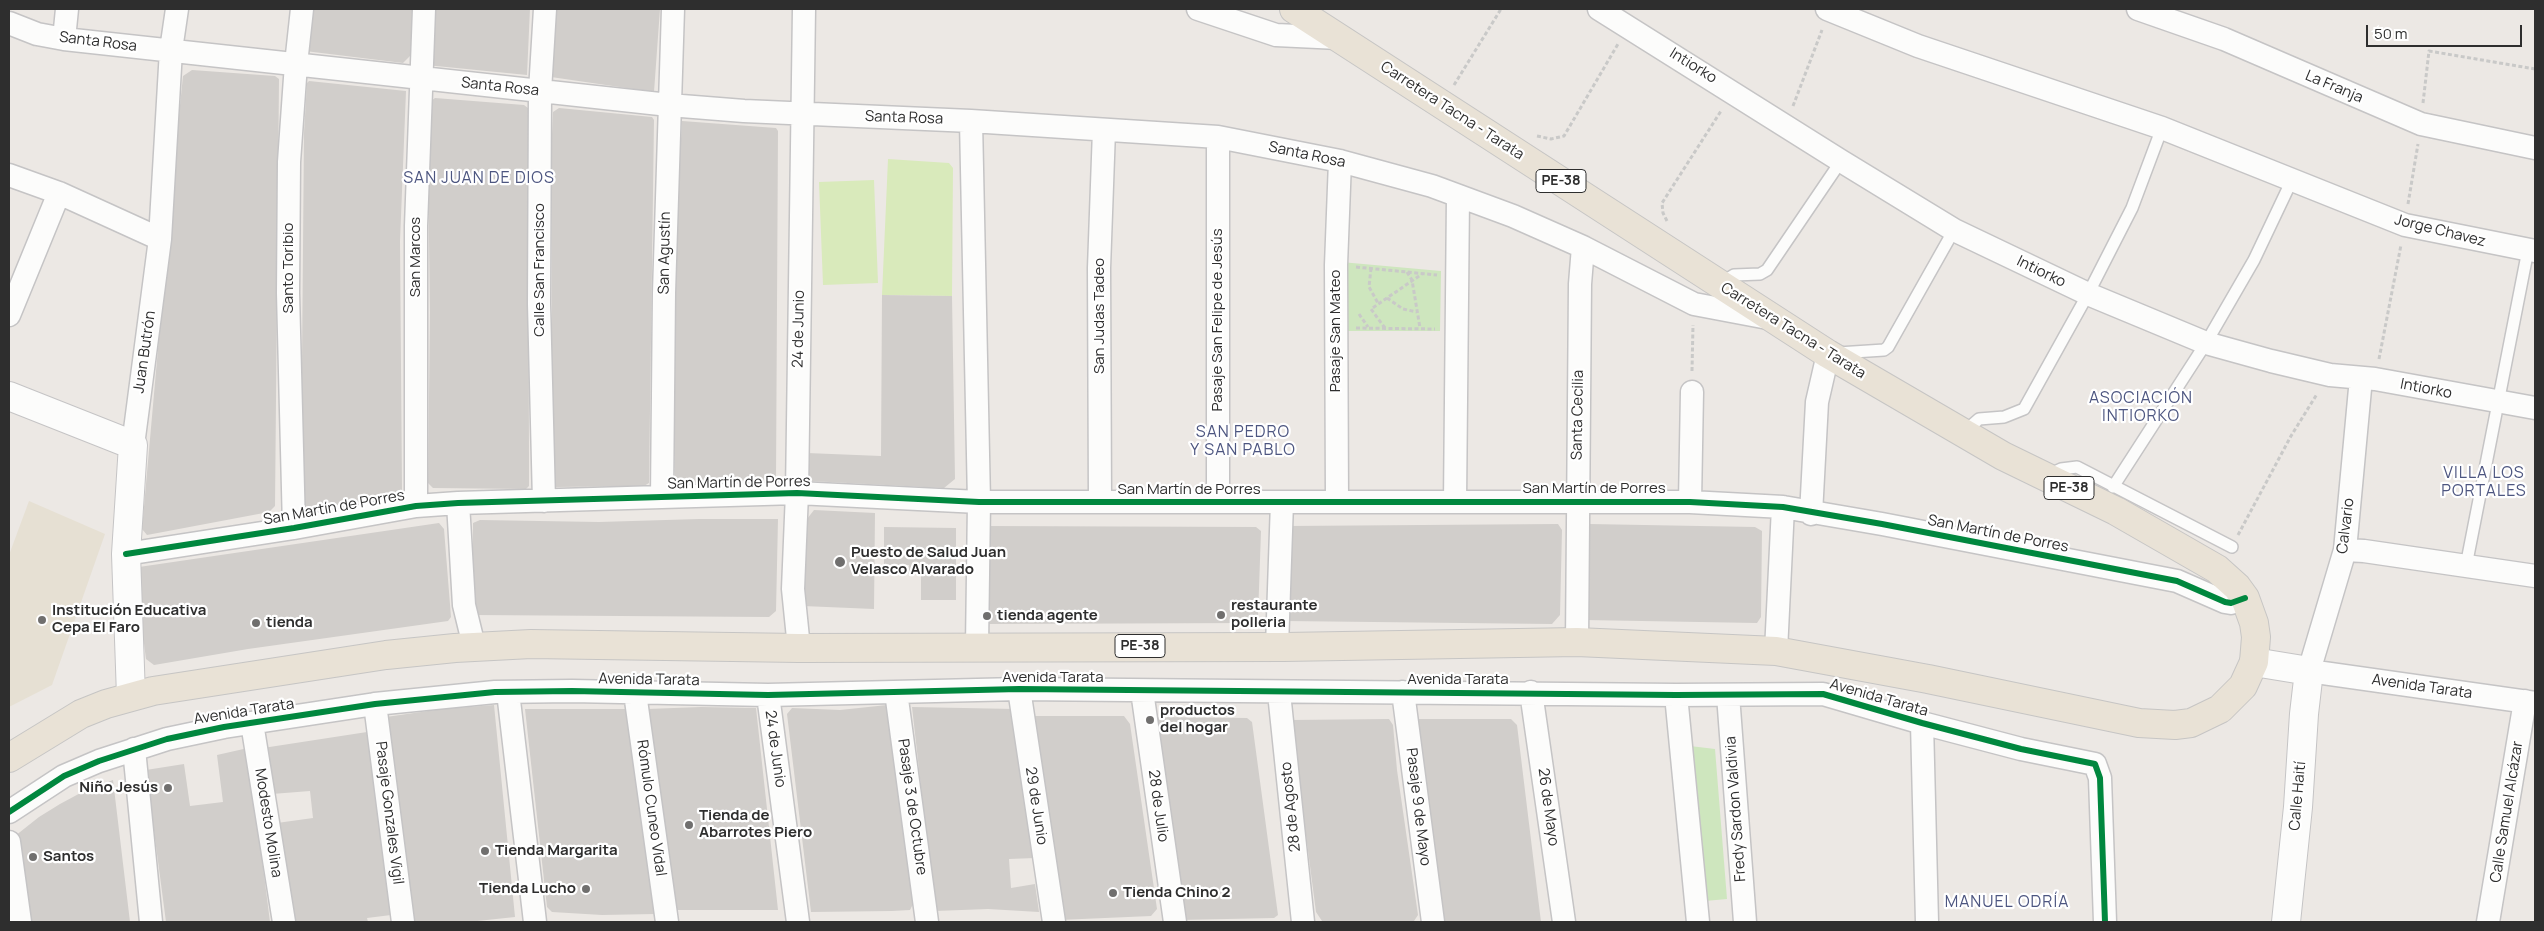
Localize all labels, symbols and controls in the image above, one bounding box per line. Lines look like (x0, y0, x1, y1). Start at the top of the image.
scale bar (2369, 15, 2525, 47)
text: 50 m (2374, 23, 2408, 44)
street label: Santa Rosa (58, 28, 138, 56)
street label: Intiorko (1666, 44, 1720, 88)
street label: Carretera Tacna - Tarata (1377, 58, 1527, 164)
street label: La Franja (2302, 67, 2366, 107)
street label: Santa Rosa (460, 74, 540, 100)
street label: Santa Rosa (865, 108, 943, 128)
street label: Santa Rosa (1267, 138, 1347, 172)
district label: SAN JUAN DE DIOS (401, 169, 557, 189)
road number: PE-38 (1536, 170, 1586, 192)
street label: Calle San Francisco (531, 203, 549, 337)
street label: San Agustín (655, 211, 675, 295)
street label: Jorge Chavez (2393, 211, 2487, 251)
street label: San Marcos (407, 217, 425, 297)
street label: Santo Toribio (280, 223, 298, 313)
street label: Pasaje San Felipe de Jesús (1209, 228, 1227, 412)
street label: Intiorko (2014, 252, 2068, 292)
street label: San Judas Tadeo (1091, 258, 1109, 374)
street label: Pasaje San Mateo (1327, 270, 1345, 392)
street label: Carretera Tacna - Tarata (1717, 279, 1869, 383)
street label: 24 de Junio (789, 290, 809, 368)
street label: Juan Butrón (130, 310, 160, 394)
street label: Santa Cecilia (1568, 370, 1588, 460)
street label: Intiorko (2399, 375, 2453, 403)
district label: ASOCIACIÓN INTIORKO (2088, 389, 2194, 427)
district label: SAN PEDRO Y SAN PABLO (1189, 423, 1297, 461)
district label: VILLA LOS PORTALES (2440, 464, 2528, 502)
street label: San Martín de Porres (667, 473, 811, 493)
road number: PE-38 (2044, 476, 2094, 499)
street label: San Martín de Porres (1522, 480, 1666, 498)
street label: San Martín de Porres (1117, 481, 1261, 499)
street label: San Martín de Porres (262, 487, 406, 529)
street label: Calvario (2334, 497, 2358, 555)
street label: San Martín de Porres (1926, 512, 2070, 556)
place label: Puesto de Salud Juan Velasco Alvarado (851, 544, 1006, 579)
marker: Puesto de Salud Juan Velasco Alvarado (833, 555, 847, 569)
place label: restaurante polleria (1231, 597, 1317, 632)
place label: Institución Educativa Cepa El Faro (52, 602, 206, 637)
place label: tienda agente (997, 607, 1098, 625)
marker: restaurante polleria (1215, 609, 1227, 621)
marker: tienda agente (981, 610, 993, 622)
marker: Institución Educativa Cepa El Faro (36, 614, 48, 626)
place label: tienda (266, 614, 313, 632)
marker: tienda (250, 617, 262, 629)
road number: PE-38 (1115, 634, 1165, 658)
street label: Avenida Tarata (1002, 669, 1104, 687)
street label: Avenida Tarata (598, 670, 700, 690)
street label: Avenida Tarata (1407, 671, 1509, 689)
street label: Avenida Tarata (2371, 671, 2473, 703)
street label: Avenida Tarata (1828, 675, 1930, 721)
street label: Avenida Tarata (193, 695, 295, 729)
place label: productos del hogar (1160, 702, 1235, 737)
street label: 24 de Junio (761, 709, 789, 789)
marker: productos del hogar (1144, 714, 1156, 726)
street label: Fredy Sardon Valdivia (1722, 736, 1750, 882)
street label: Pasaje 3 de Octubre (894, 738, 930, 876)
street label: Rómulo Cuneo Vidal (633, 739, 669, 877)
street label: Pasaje Gonzales Vigil (371, 740, 407, 886)
street label: Calle Samuel Alcázar (2487, 740, 2527, 884)
street label: Pasaje 9 de Mayo (1402, 747, 1434, 867)
street label: 28 de Agosto (1277, 761, 1305, 853)
street label: Calle Haití (2286, 761, 2310, 831)
street label: 29 de Junio (1021, 766, 1051, 846)
street label: Modesto Molina (250, 767, 286, 879)
street label: 26 de Mayo (1534, 767, 1562, 847)
street label: 28 de Julio (1144, 769, 1172, 843)
place label: Niño Jesús (79, 779, 158, 797)
marker: Niño Jesús (162, 782, 174, 794)
place label: Tienda de Abarrotes Piero (699, 807, 812, 842)
marker: Tienda de Abarrotes Piero (683, 819, 695, 831)
place label: Tienda Margarita (495, 842, 618, 860)
marker: Tienda Margarita (479, 845, 491, 857)
place label: Santos (43, 848, 94, 866)
marker: Santos (27, 851, 39, 863)
place label: Tienda Lucho (479, 880, 576, 898)
marker: Tienda Lucho (580, 883, 592, 895)
place label: Tienda Chino 2 (1123, 884, 1230, 902)
marker: Tienda Chino 2 (1107, 887, 1119, 899)
district label: MANUEL ODRÍA (1943, 893, 2071, 913)

